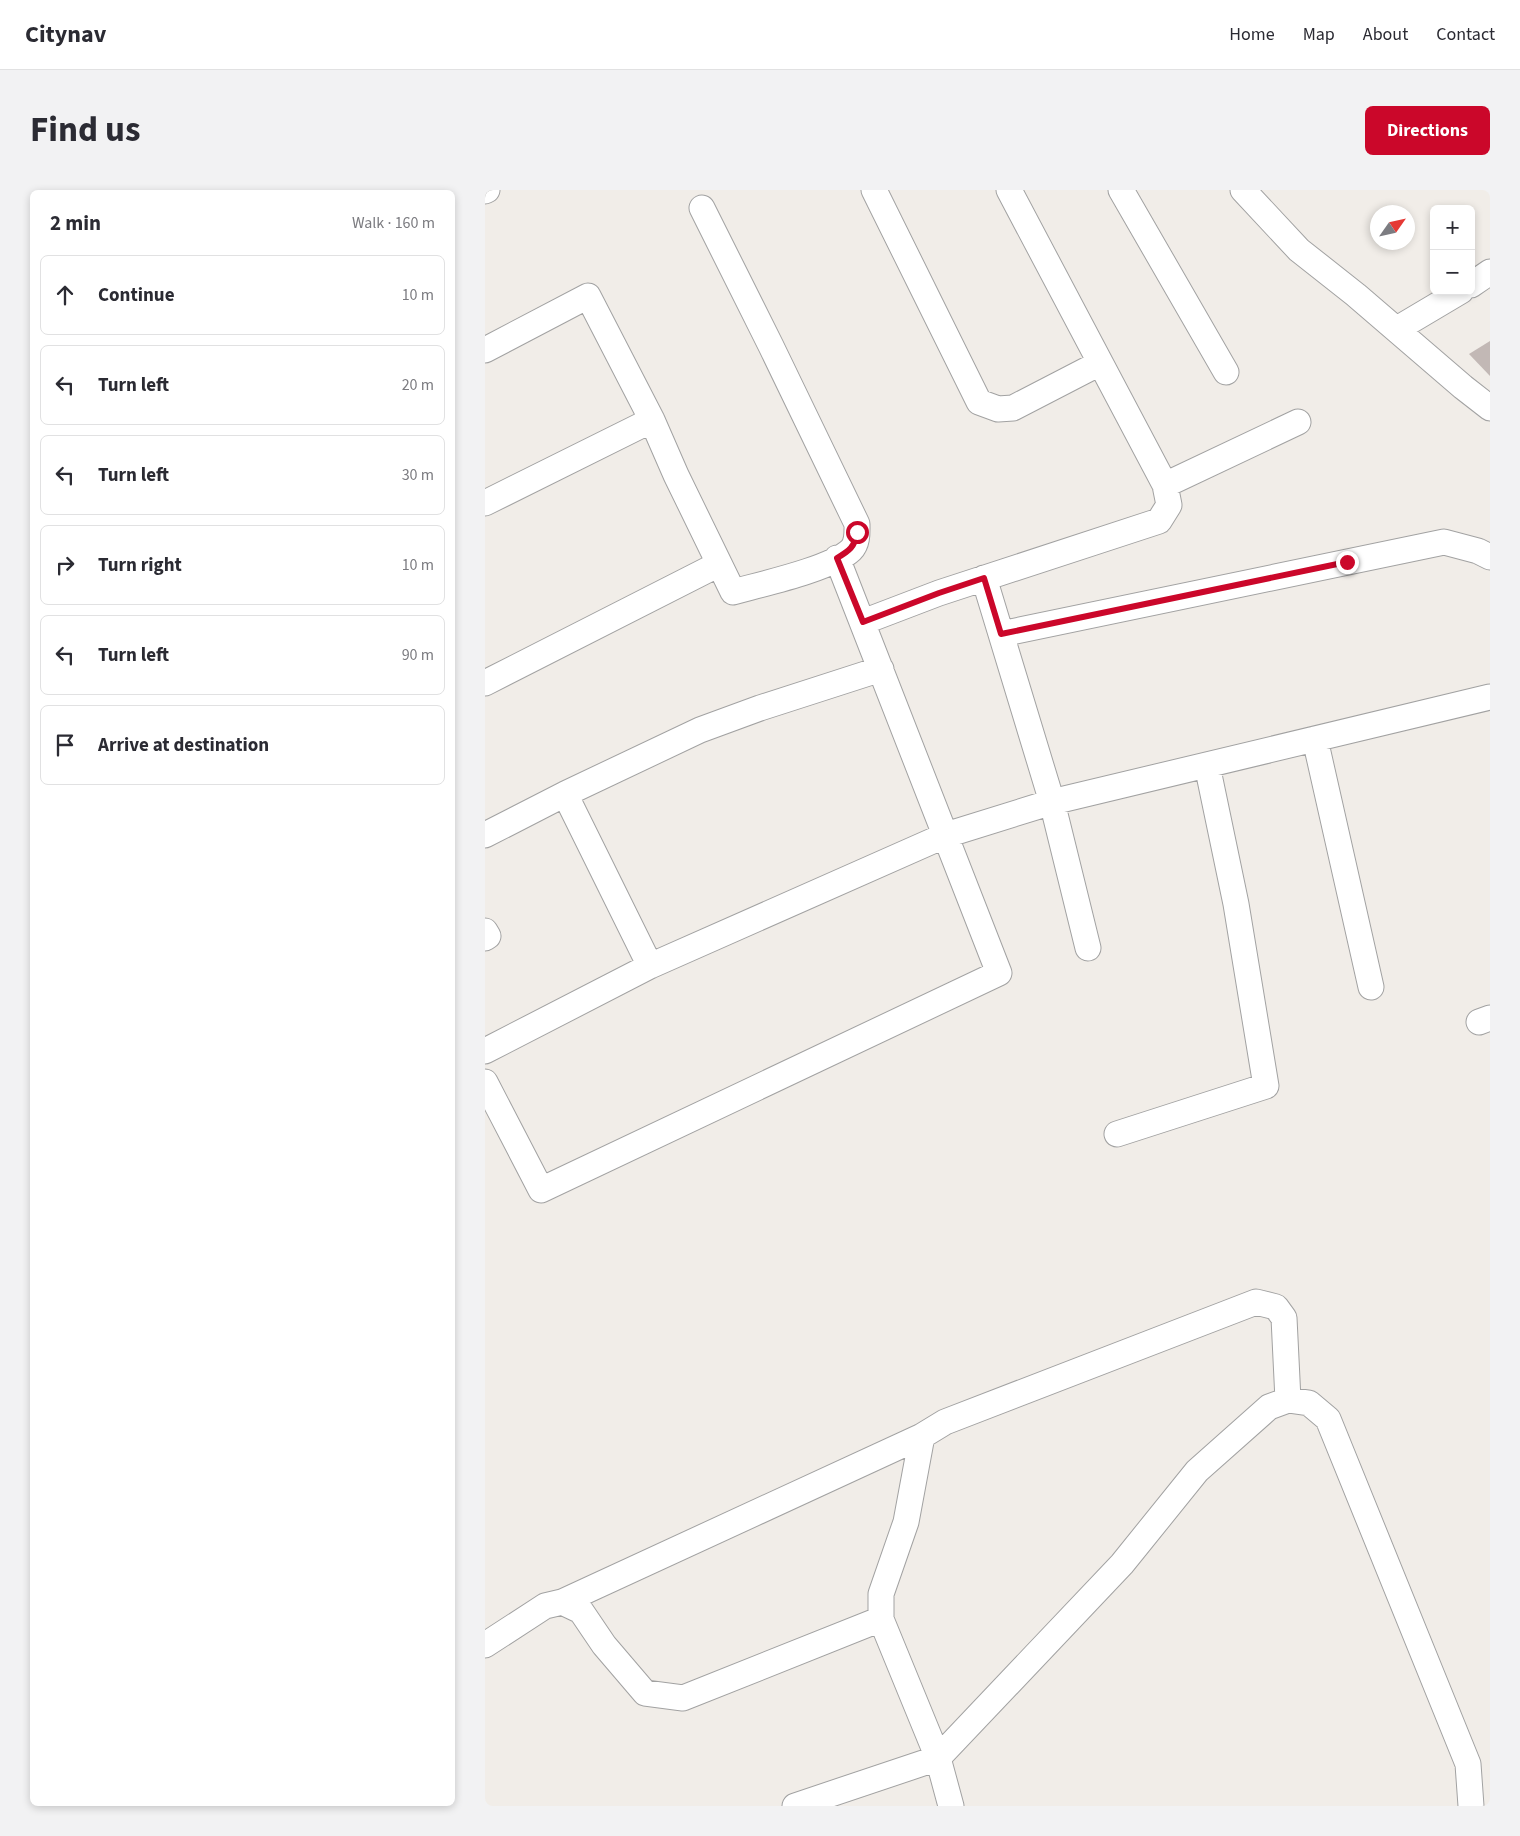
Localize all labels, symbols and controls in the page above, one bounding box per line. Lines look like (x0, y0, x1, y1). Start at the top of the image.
text: Citynav (25, 17, 106, 52)
text: Home (1229, 22, 1275, 47)
text: Map (1303, 22, 1335, 47)
text: About (1363, 22, 1408, 47)
text: Contact (1436, 22, 1495, 47)
text: Find us (30, 105, 140, 155)
button: Directions (1365, 106, 1490, 155)
north arrow (1370, 205, 1415, 250)
map controls (1430, 205, 1475, 295)
button: + (1430, 205, 1475, 250)
text: 2 min (50, 208, 101, 238)
text: Walk · 160 m (352, 212, 435, 234)
button: − (1430, 250, 1475, 295)
icon: ahead (51, 281, 79, 309)
text: Continue (98, 282, 175, 309)
text: 10 m (402, 284, 434, 306)
icon: left (51, 371, 79, 399)
text: Turn left (98, 372, 169, 399)
text: 20 m (402, 374, 434, 396)
icon: left (51, 461, 79, 489)
text: Turn left (98, 462, 169, 489)
text: 30 m (402, 464, 434, 486)
route start (846, 521, 869, 544)
icon: right (51, 551, 79, 579)
route end (1336, 551, 1359, 574)
text: Turn right (98, 552, 182, 579)
text: 10 m (402, 554, 434, 576)
icon: left (51, 641, 79, 669)
text: Turn left (98, 642, 169, 669)
text: 90 m (402, 644, 434, 666)
icon: arrive (51, 731, 79, 759)
text: Arrive at destination (98, 732, 269, 759)

